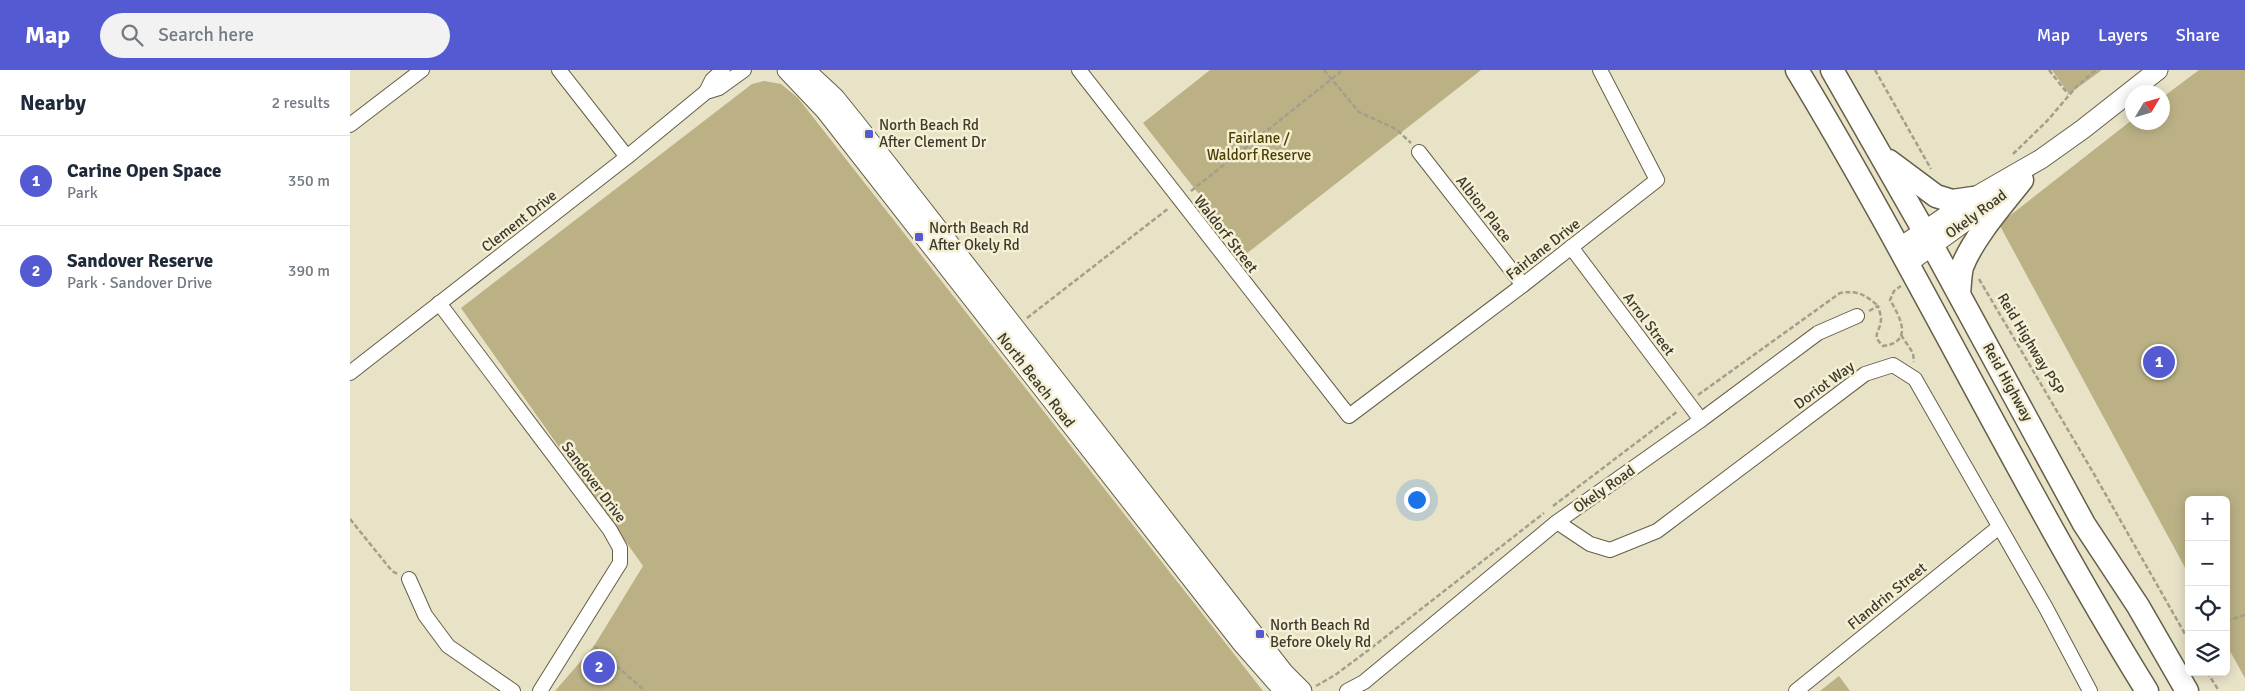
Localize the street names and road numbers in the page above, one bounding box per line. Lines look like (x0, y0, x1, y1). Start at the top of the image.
street label: Albion Place (1452, 172, 1516, 246)
street label: Clement Drive (478, 186, 560, 256)
street label: Okely Road (1942, 186, 2010, 242)
street label: Waldorf Street (1190, 192, 1262, 276)
street label: Fairlane Drive (1502, 214, 1584, 284)
street label: Arrol Street (1619, 289, 1679, 359)
street label: Reid Highway PSP (1994, 290, 2068, 398)
street label: North Beach Road (993, 329, 1079, 431)
street label: Reid Highway (1979, 340, 2037, 424)
street label: Doriot Way (1790, 357, 1858, 413)
street label: Sandover Drive (558, 438, 630, 526)
street label: Okely Road (1570, 461, 1638, 517)
street label: Flandrin Street (1844, 559, 1930, 633)

